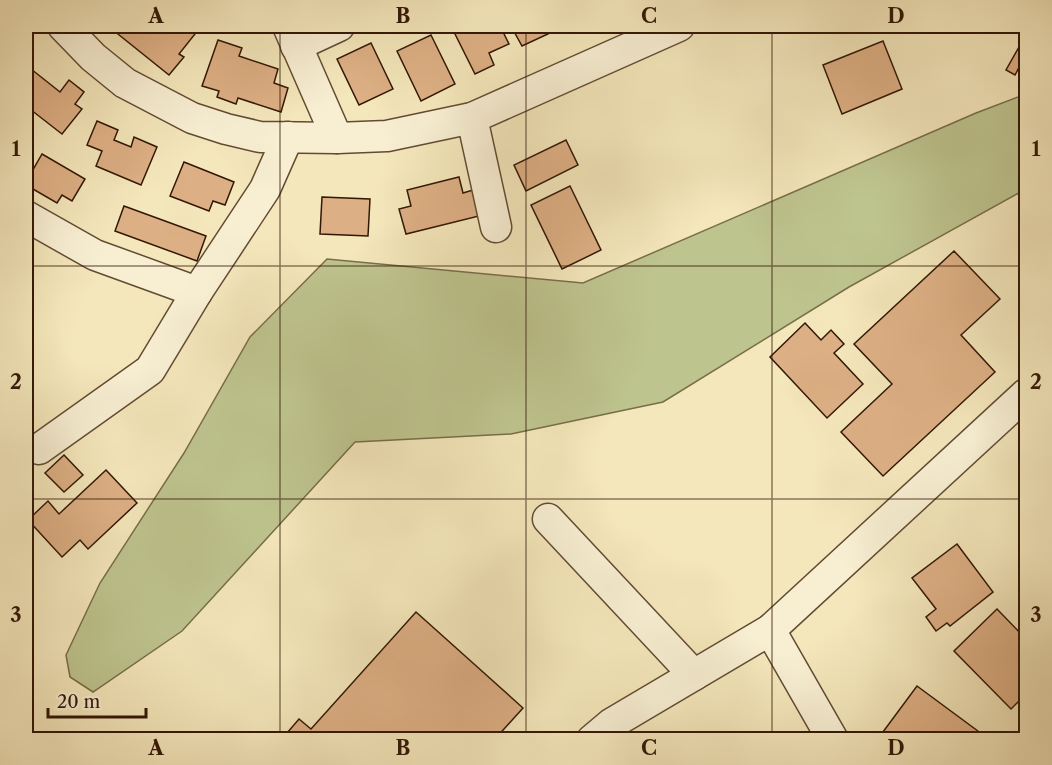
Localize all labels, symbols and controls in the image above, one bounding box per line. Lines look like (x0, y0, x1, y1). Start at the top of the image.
text: A (147, 4, 164, 28)
text: B (396, 4, 411, 28)
text: C (641, 4, 657, 28)
text: D (887, 4, 905, 28)
text: 1 (12, 137, 21, 161)
text: 1 (1032, 137, 1041, 161)
text: 2 (10, 370, 22, 394)
text: 2 (1030, 370, 1042, 394)
text: 3 (10, 603, 22, 627)
text: 3 (1030, 603, 1042, 627)
scale bar (48, 681, 146, 719)
text: 20 m (57, 691, 101, 713)
text: A (147, 736, 164, 760)
text: B (396, 736, 411, 760)
text: C (641, 736, 657, 760)
text: D (887, 736, 905, 760)

